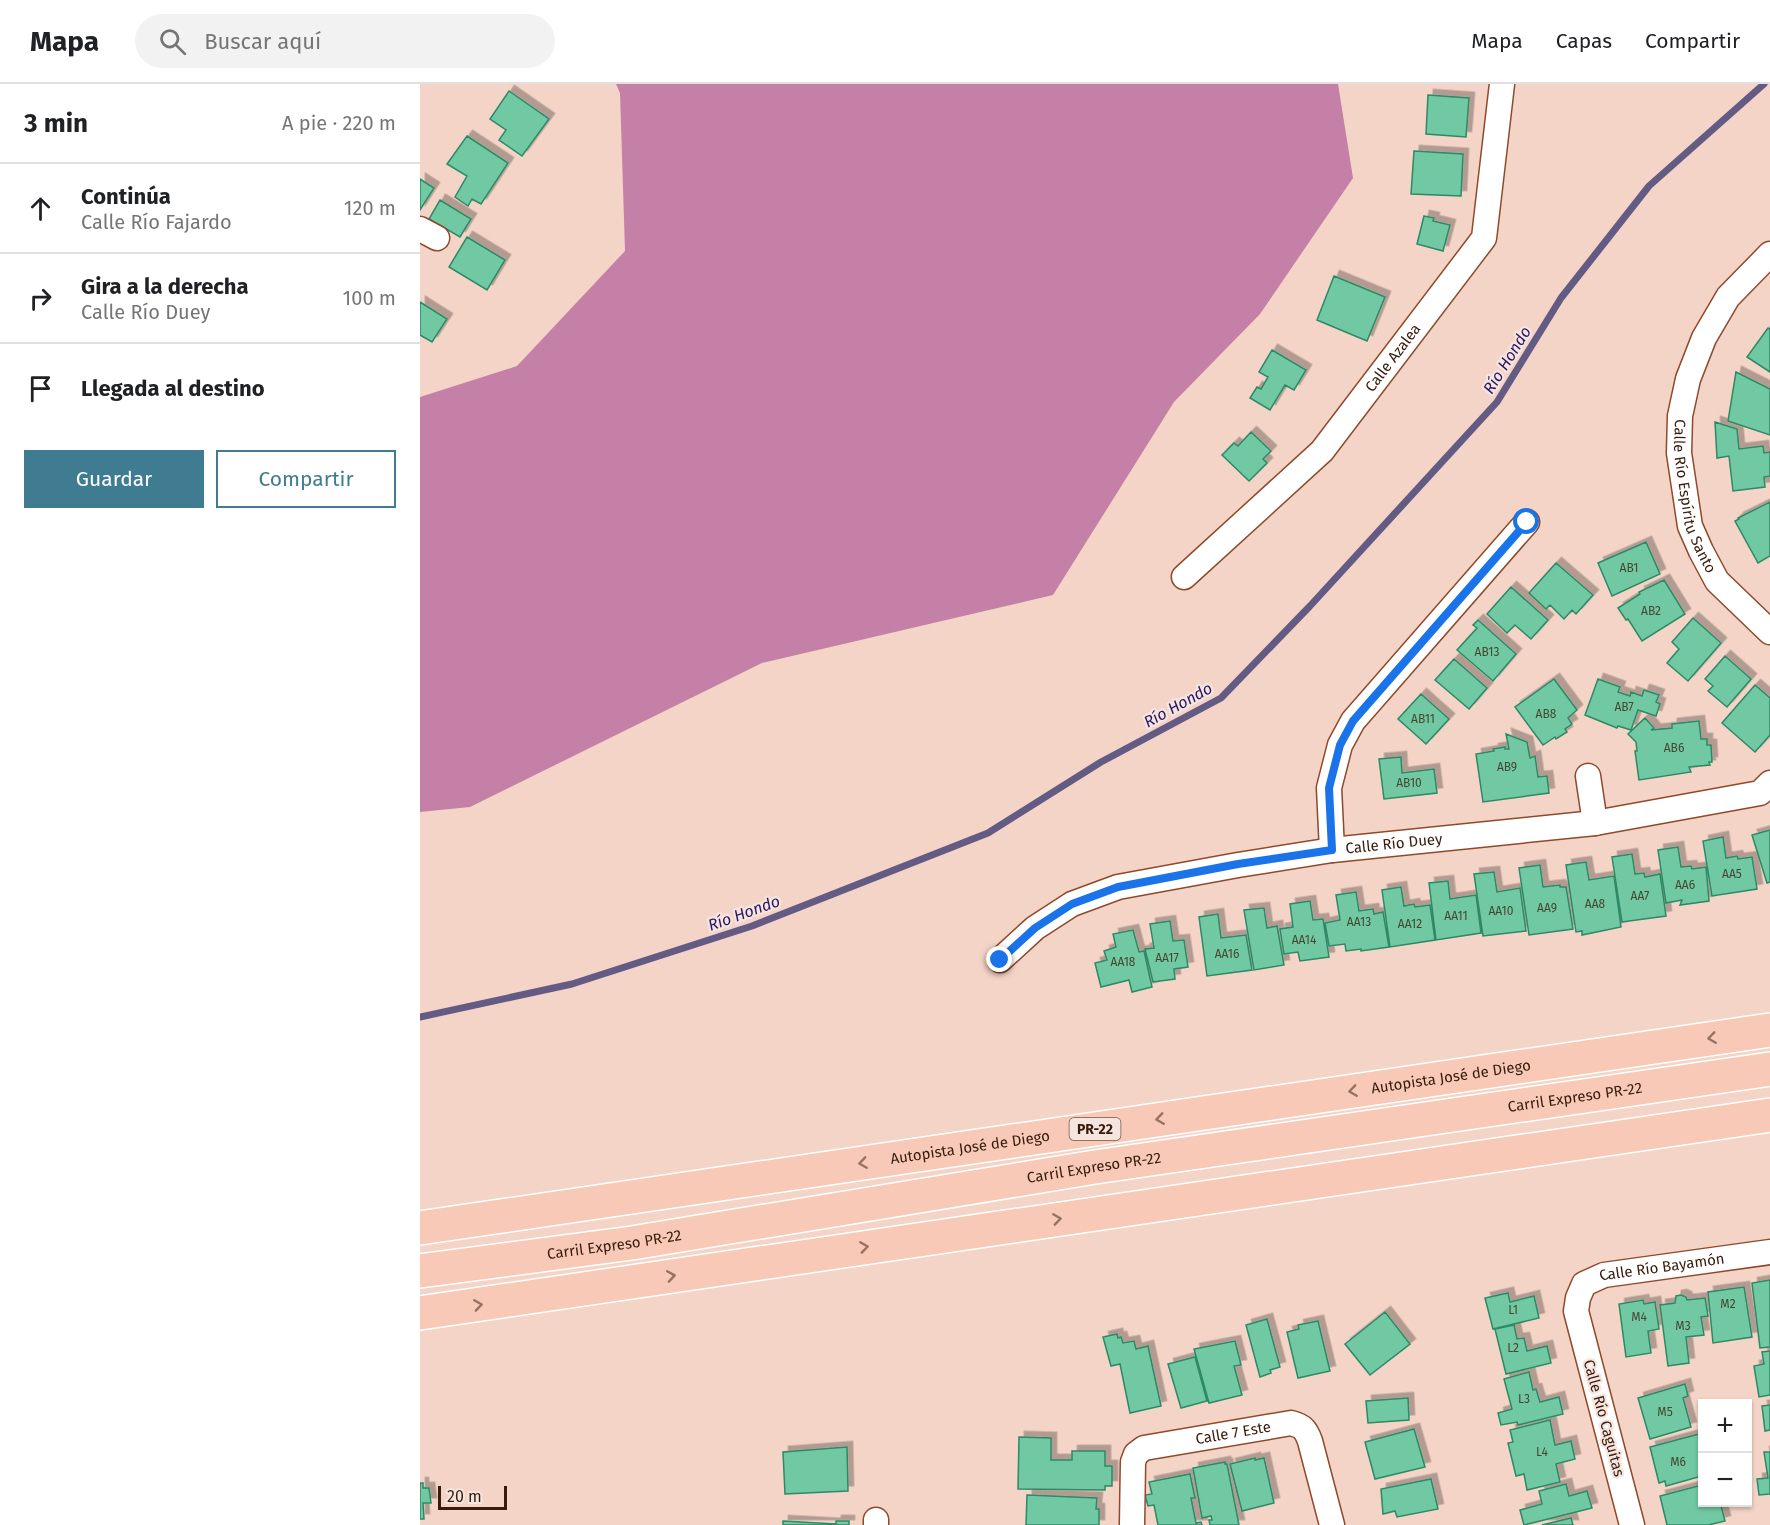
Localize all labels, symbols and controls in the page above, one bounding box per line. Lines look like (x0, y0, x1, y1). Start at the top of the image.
search box (135, 14, 555, 68)
text: Mapa (30, 25, 99, 58)
icon: search (156, 25, 189, 58)
text: Buscar aquí (204, 28, 321, 55)
text: Mapa (1471, 28, 1523, 54)
text: Capas (1556, 28, 1612, 54)
text: Compartir (1645, 28, 1740, 54)
text: 3 min (24, 108, 88, 139)
text: A pie · 220 m (282, 111, 396, 135)
text: Continúa (81, 183, 171, 210)
icon: ahead (24, 192, 57, 225)
text: 120 m (344, 196, 396, 220)
text: Calle Río Fajardo (81, 210, 232, 234)
text: Gira a la derecha (81, 273, 249, 300)
icon: right (24, 282, 57, 315)
text: 100 m (343, 286, 396, 310)
text: Calle Río Duey (81, 300, 210, 324)
street label: Calle Azalea (1361, 320, 1424, 395)
water label: Río Hondo (1479, 323, 1535, 397)
icon: arrive (24, 372, 57, 405)
text: Llegada al destino (81, 375, 265, 402)
street label: Calle Río Espíritu Santo (1670, 419, 1720, 576)
button: Guardar (24, 450, 204, 508)
button: Compartir (216, 450, 396, 508)
route start (1513, 508, 1539, 534)
house number: AB1 (1620, 561, 1638, 575)
house number: AB2 (1641, 604, 1661, 618)
house number: AB13 (1475, 645, 1499, 659)
water label: Río Hondo (1140, 678, 1216, 732)
house number: AB7 (1614, 700, 1634, 714)
house number: AB8 (1536, 707, 1557, 721)
house number: AB11 (1411, 712, 1435, 726)
house number: AB6 (1664, 741, 1684, 755)
house number: AB9 (1497, 760, 1517, 774)
house number: AB10 (1396, 776, 1422, 790)
street label: Calle Río Duey (1345, 830, 1444, 858)
house number: AA5 (1722, 867, 1742, 881)
house number: AA6 (1675, 878, 1695, 892)
house number: AA7 (1631, 889, 1649, 903)
water label: Río Hondo (705, 891, 783, 935)
house number: AA8 (1585, 897, 1606, 911)
house number: AA9 (1537, 901, 1557, 915)
house number: AA10 (1488, 904, 1514, 918)
house number: AA11 (1444, 909, 1468, 923)
house number: AA13 (1347, 915, 1371, 929)
house number: AA12 (1398, 917, 1422, 931)
house number: AA14 (1292, 933, 1317, 947)
route end (986, 946, 1012, 972)
house number: AA16 (1215, 947, 1239, 961)
house number: AA17 (1155, 951, 1179, 965)
house number: AA18 (1111, 955, 1136, 969)
one-way arrow (1708, 1032, 1717, 1044)
street label: Autopista José de Diego (1370, 1056, 1532, 1097)
street label: Carril Expreso PR-22 (1507, 1079, 1643, 1116)
one-way arrow (1348, 1084, 1358, 1096)
one-way arrow (1155, 1113, 1165, 1125)
road number: PR-22 (1070, 1118, 1120, 1140)
street label: Autopista José de Diego (889, 1127, 1051, 1168)
street label: Carril Expreso PR-22 (1026, 1148, 1162, 1187)
one-way arrow (859, 1156, 868, 1168)
one-way arrow (1052, 1213, 1061, 1225)
street label: Carril Expreso PR-22 (546, 1226, 683, 1263)
one-way arrow (859, 1242, 868, 1254)
street label: Calle Río Bayamón (1596, 1249, 1726, 1285)
one-way arrow (666, 1271, 675, 1283)
house number: M2 (1720, 1297, 1736, 1311)
one-way arrow (473, 1299, 483, 1311)
house number: L1 (1508, 1303, 1518, 1317)
house number: M4 (1631, 1310, 1647, 1324)
house number: M3 (1675, 1319, 1691, 1333)
house number: L2 (1507, 1341, 1519, 1355)
street label: Calle Río Caguitas (1580, 1358, 1628, 1478)
house number: L3 (1518, 1392, 1530, 1406)
map controls (1698, 1399, 1752, 1507)
button: + (1698, 1399, 1752, 1453)
house number: M5 (1657, 1405, 1673, 1419)
street label: Calle 7 Este (1194, 1418, 1272, 1448)
house number: L4 (1536, 1445, 1549, 1459)
button: − (1698, 1453, 1752, 1507)
house number: M6 (1670, 1455, 1686, 1469)
scale bar (438, 1483, 507, 1510)
text: 20 m (447, 1487, 482, 1506)

